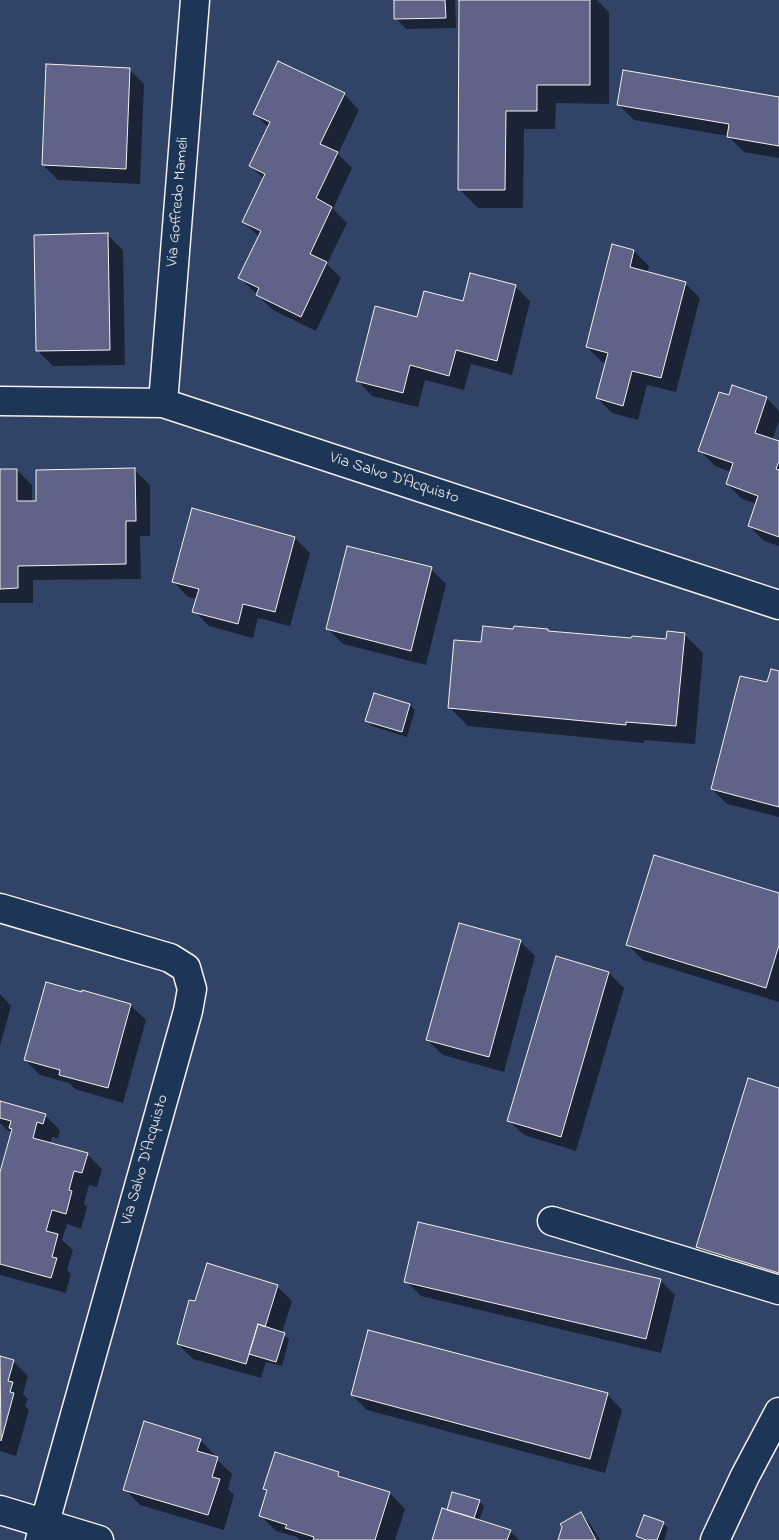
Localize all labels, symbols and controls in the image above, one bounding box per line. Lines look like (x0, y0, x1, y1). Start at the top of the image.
street label: Via Goffredo Mameli (164, 136, 194, 268)
street label: Via Salvo D'Acquisto (327, 449, 461, 509)
street label: Via Salvo D'Acquisto (118, 1093, 174, 1227)

